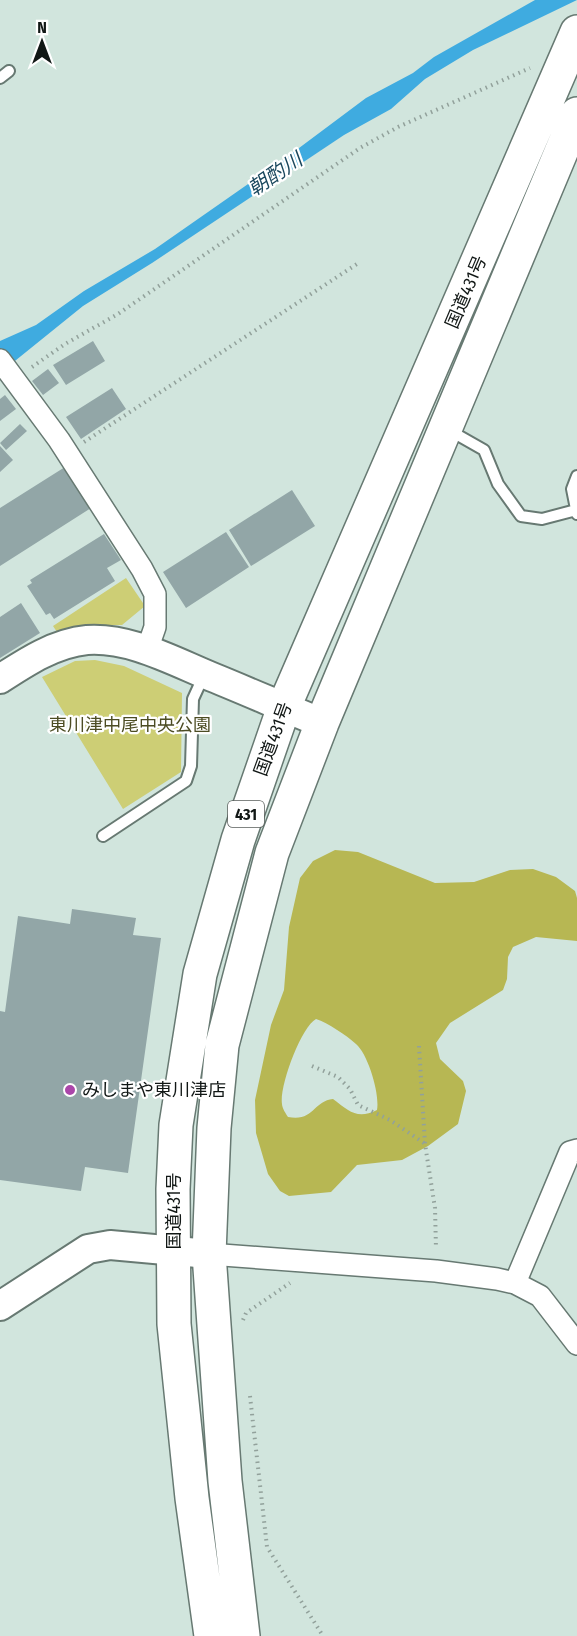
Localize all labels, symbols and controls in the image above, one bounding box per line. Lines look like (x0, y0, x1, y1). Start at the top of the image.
north arrow (12, 12, 72, 72)
text: N (37, 18, 47, 37)
water label: 朝酌川 (243, 146, 308, 201)
street label: 国道431号 (441, 252, 491, 332)
street label: 国道431号 (249, 699, 297, 779)
park label: 東川津中尾中央公園 (49, 714, 211, 736)
road number: 431 (228, 801, 264, 827)
place label: みしまや東川津店 (82, 1079, 226, 1101)
marker: みしまや東川津店 (63, 1083, 77, 1097)
street label: 国道431号 (163, 1172, 185, 1250)

